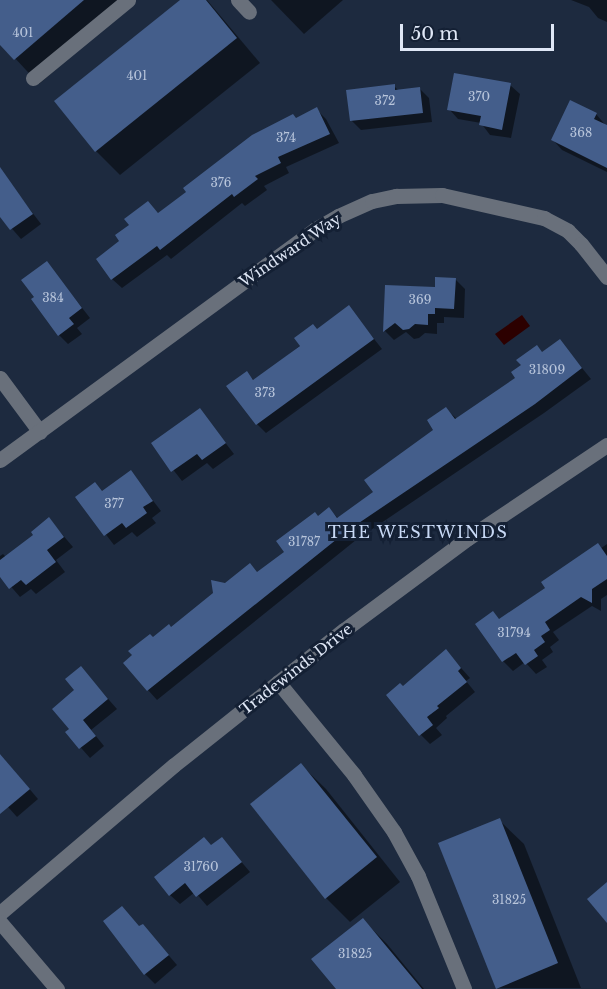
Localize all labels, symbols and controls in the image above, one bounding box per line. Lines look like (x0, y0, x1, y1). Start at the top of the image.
scale bar (403, 12, 558, 50)
text: 50 m (411, 23, 459, 45)
house number: 401 (13, 26, 33, 40)
house number: 401 (127, 69, 147, 83)
house number: 370 (468, 90, 490, 104)
house number: 372 (375, 94, 395, 108)
house number: 368 (570, 126, 592, 140)
house number: 374 (276, 131, 296, 145)
house number: 376 (210, 176, 232, 190)
street label: Windward Way (236, 209, 344, 291)
house number: 384 (42, 291, 64, 305)
house number: 369 (409, 293, 431, 307)
house number: 31809 (529, 363, 565, 377)
house number: 373 (255, 386, 275, 400)
house number: 377 (104, 497, 124, 511)
district label: THE WESTWINDS (327, 522, 509, 542)
house number: 31787 (288, 535, 320, 549)
street label: Tradewinds Drive (236, 620, 356, 718)
house number: 31794 (497, 626, 531, 640)
house number: 31760 (183, 860, 219, 874)
house number: 31825 (492, 893, 526, 907)
house number: 31825 (338, 947, 372, 961)

